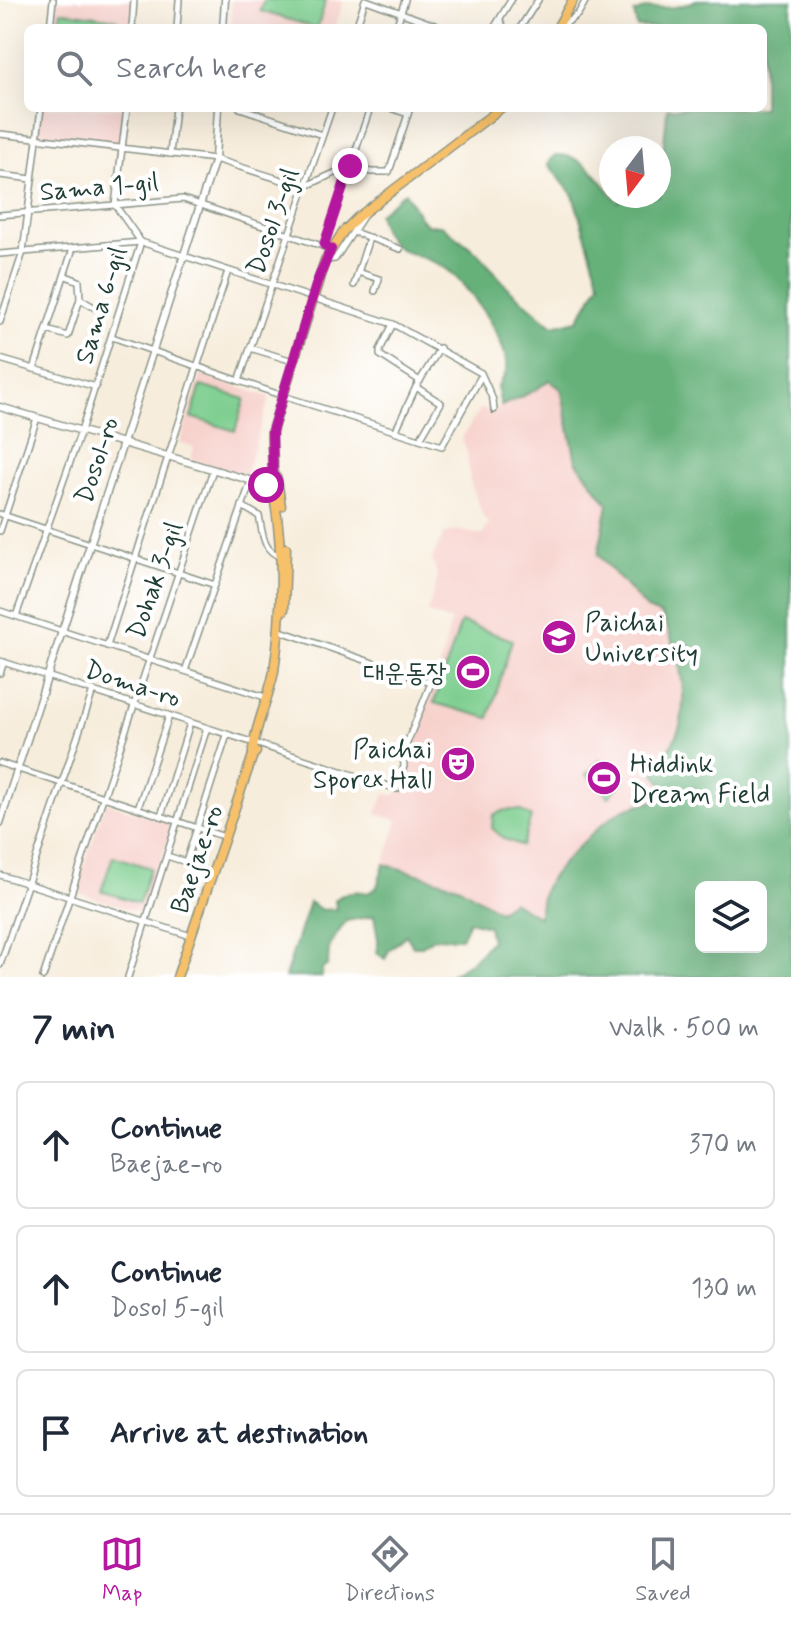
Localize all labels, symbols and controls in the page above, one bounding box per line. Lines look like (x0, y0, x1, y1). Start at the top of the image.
search box (24, 24, 767, 112)
icon: search (52, 46, 96, 90)
text: Search here (116, 49, 267, 88)
north arrow (599, 136, 671, 208)
route end (332, 148, 368, 184)
street label: Dosol 3-gil (240, 164, 308, 279)
street label: Sama 1-gil (38, 166, 160, 210)
street label: Sama 6-gil (68, 243, 136, 368)
street label: Dosol-ro (68, 413, 128, 508)
route start (248, 467, 284, 503)
street label: Dohak 3-gil (120, 518, 192, 644)
place label: Paichai University (585, 607, 698, 671)
school or university icon: Paichai University (540, 618, 578, 656)
street label: Doma-ro (80, 653, 185, 716)
sports icon: 대운동장 (454, 653, 492, 691)
place label: 대운동장 (363, 657, 447, 691)
place label: Paichai Sporex Hall (313, 734, 432, 798)
theatre icon: Paichai Sporex Hall (439, 745, 477, 783)
place label: Hiddink Dream Field (630, 748, 770, 812)
sports icon: Hiddink Dream Field (585, 759, 623, 797)
street label: Baejae-ro (164, 801, 232, 918)
map controls (695, 881, 767, 953)
button: layers (695, 881, 767, 953)
text: 7 min (32, 1007, 116, 1052)
text: Walk · 500 m (609, 1012, 759, 1046)
text: Continue (110, 1109, 222, 1148)
icon: ahead (34, 1123, 78, 1167)
text: 370 m (689, 1128, 757, 1162)
text: Baejae-ro (110, 1148, 223, 1182)
text: Continue (110, 1253, 222, 1292)
icon: ahead (34, 1267, 78, 1311)
text: 130 m (691, 1272, 757, 1306)
text: Dosol 5-gil (110, 1292, 224, 1326)
icon: arrive (34, 1411, 78, 1455)
text: Arrive at destination (110, 1414, 368, 1453)
tab: Map (100, 1532, 144, 1608)
tab: Directions (344, 1532, 435, 1608)
tab: Saved (635, 1532, 691, 1608)

